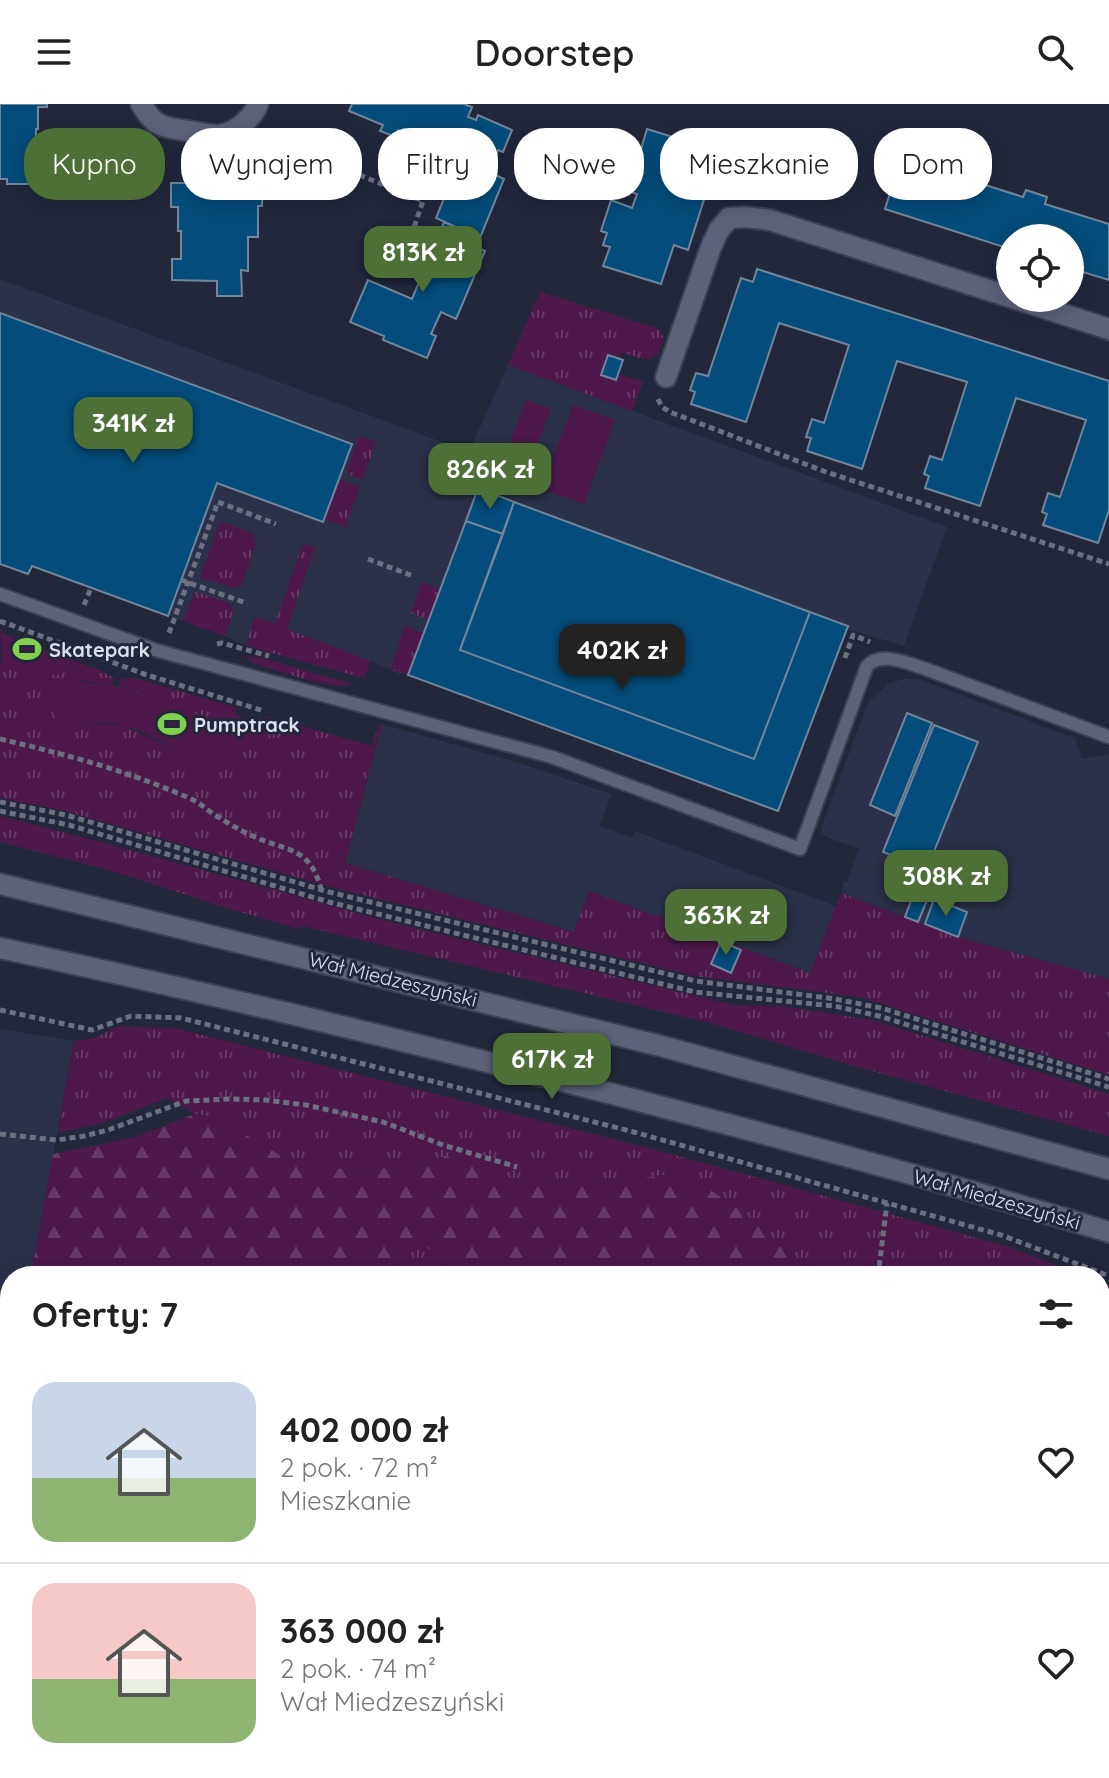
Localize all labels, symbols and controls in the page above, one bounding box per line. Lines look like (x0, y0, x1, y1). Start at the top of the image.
icon: menu (32, 30, 76, 74)
text: Doorstep (475, 30, 634, 75)
icon: search (1033, 30, 1077, 74)
chip: Kupno (24, 128, 165, 200)
chip: Wynajem (181, 128, 362, 200)
chip: Filtry (378, 128, 498, 200)
chip: Nowe (514, 128, 644, 200)
chip: Mieszkanie (660, 128, 858, 200)
chip: Dom (874, 128, 992, 200)
map controls (996, 224, 1084, 312)
button: locate (996, 224, 1084, 312)
pin: 813K zł (349, 226, 497, 294)
text: 813K zł (382, 235, 464, 268)
pin: 341K zł (59, 397, 207, 465)
text: 341K zł (92, 406, 174, 439)
pin: 826K zł (416, 443, 564, 511)
text: 826K zł (446, 452, 534, 485)
pin: 402K zł (548, 624, 696, 692)
text: 402K zł (577, 633, 667, 666)
sports icon: Skatepark (12, 634, 42, 664)
place label: Skatepark (49, 637, 150, 662)
sports icon: Pumptrack (157, 709, 187, 739)
place label: Pumptrack (194, 712, 300, 737)
pin: 308K zł (872, 850, 1020, 918)
text: 308K zł (902, 859, 990, 892)
pin: 363K zł (652, 889, 800, 957)
text: 363K zł (683, 898, 769, 931)
street label: Wał Miedzeszyński (306, 946, 480, 1012)
pin: 617K zł (478, 1033, 626, 1101)
text: 617K zł (511, 1042, 593, 1075)
street label: Wał Miedzeszyński (911, 1163, 1083, 1235)
icon: filters (1034, 1292, 1078, 1336)
text: Oferty: 7 (32, 1293, 178, 1336)
text: 402 000 zł (280, 1408, 448, 1451)
icon: home (96, 1414, 192, 1510)
icon: heart (1034, 1440, 1078, 1484)
text: 2 pok. · 72 m² (280, 1451, 438, 1484)
text: Mieszkanie (280, 1484, 411, 1517)
text: 363 000 zł (280, 1609, 443, 1652)
icon: home (96, 1615, 192, 1711)
icon: heart (1034, 1641, 1078, 1685)
text: 2 pok. · 74 m² (280, 1652, 436, 1685)
text: Wał Miedzeszyński (280, 1685, 504, 1718)

